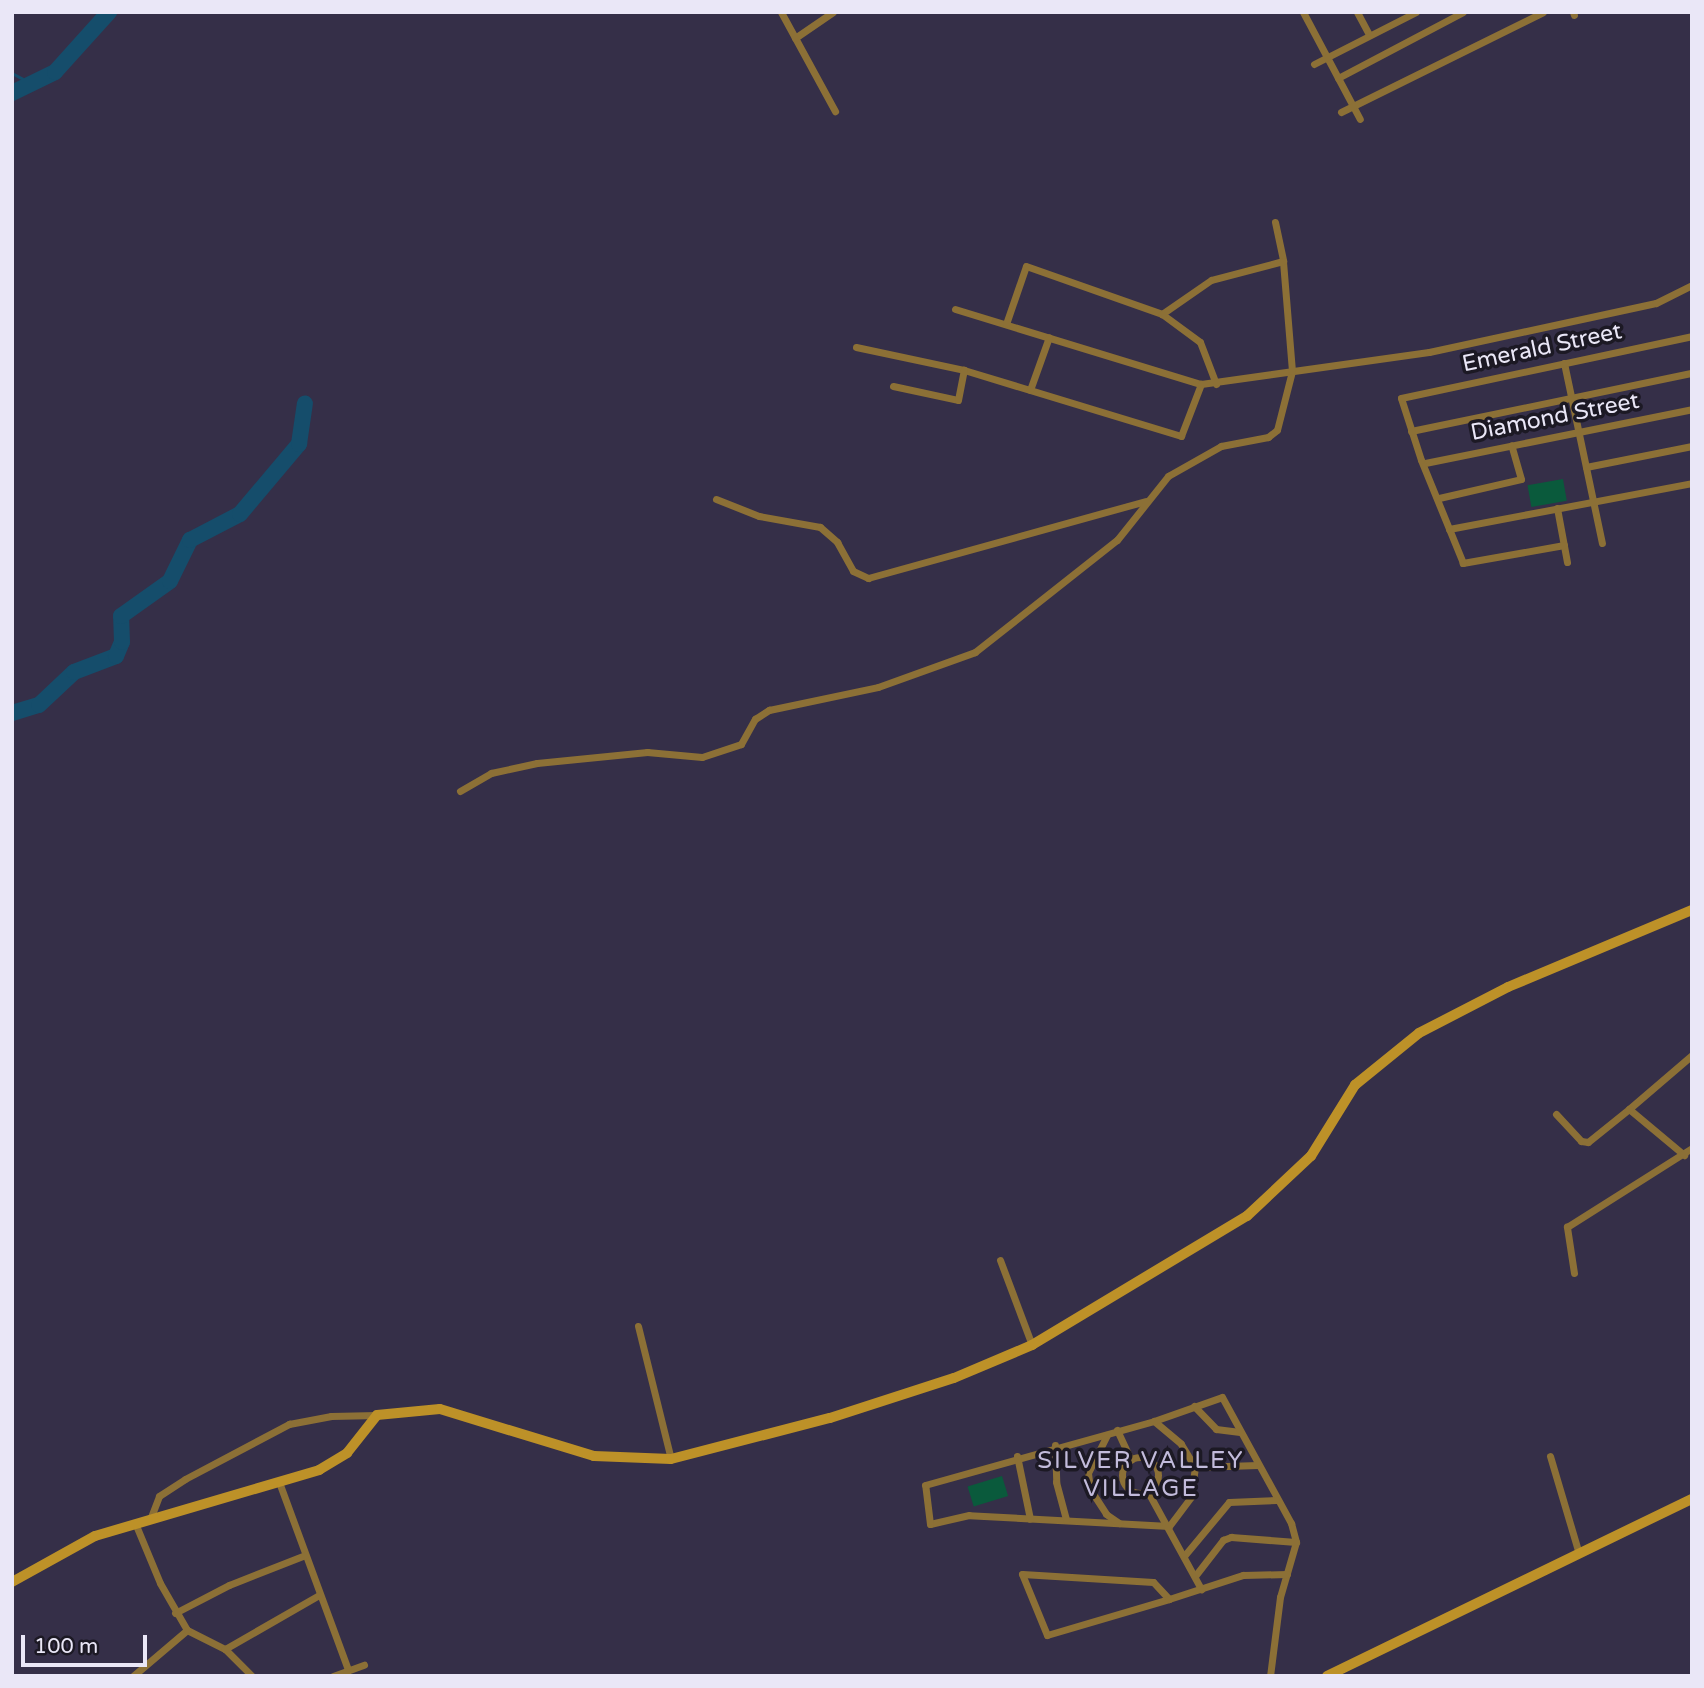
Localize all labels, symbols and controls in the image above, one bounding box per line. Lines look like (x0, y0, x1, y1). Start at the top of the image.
street label: Emerald Street (1460, 318, 1624, 378)
street label: Diamond Street (1468, 387, 1642, 447)
district label: SILVER VALLEY VILLAGE (1039, 1447, 1243, 1503)
scale bar (24, 1622, 150, 1666)
text: 100 m (34, 1634, 98, 1659)

